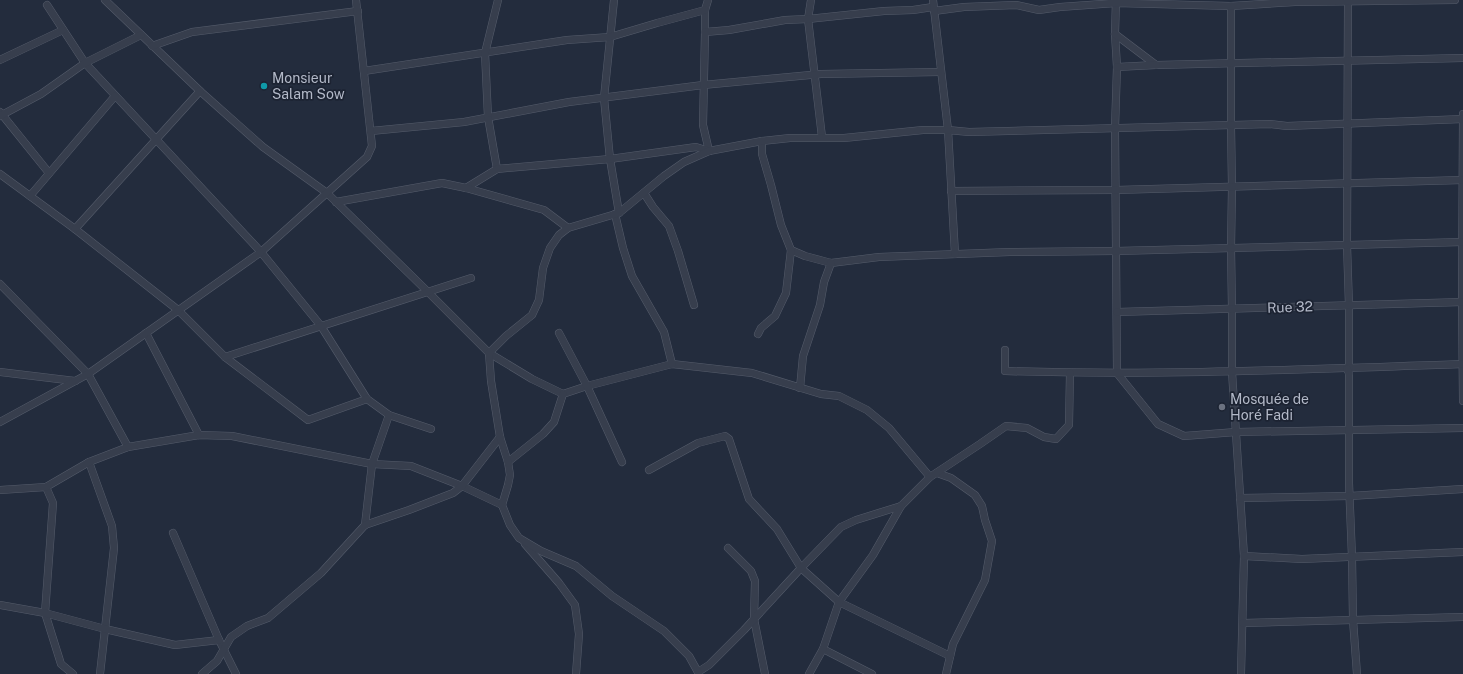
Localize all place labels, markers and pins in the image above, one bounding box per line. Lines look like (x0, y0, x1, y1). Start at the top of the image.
place label: Monsieur Salam Sow (272, 70, 345, 102)
marker: Monsieur Salam Sow (259, 81, 269, 91)
place label: Mosquée de Horé Fadi (1230, 391, 1309, 423)
marker: Mosquée de Horé Fadi (1217, 402, 1227, 412)

